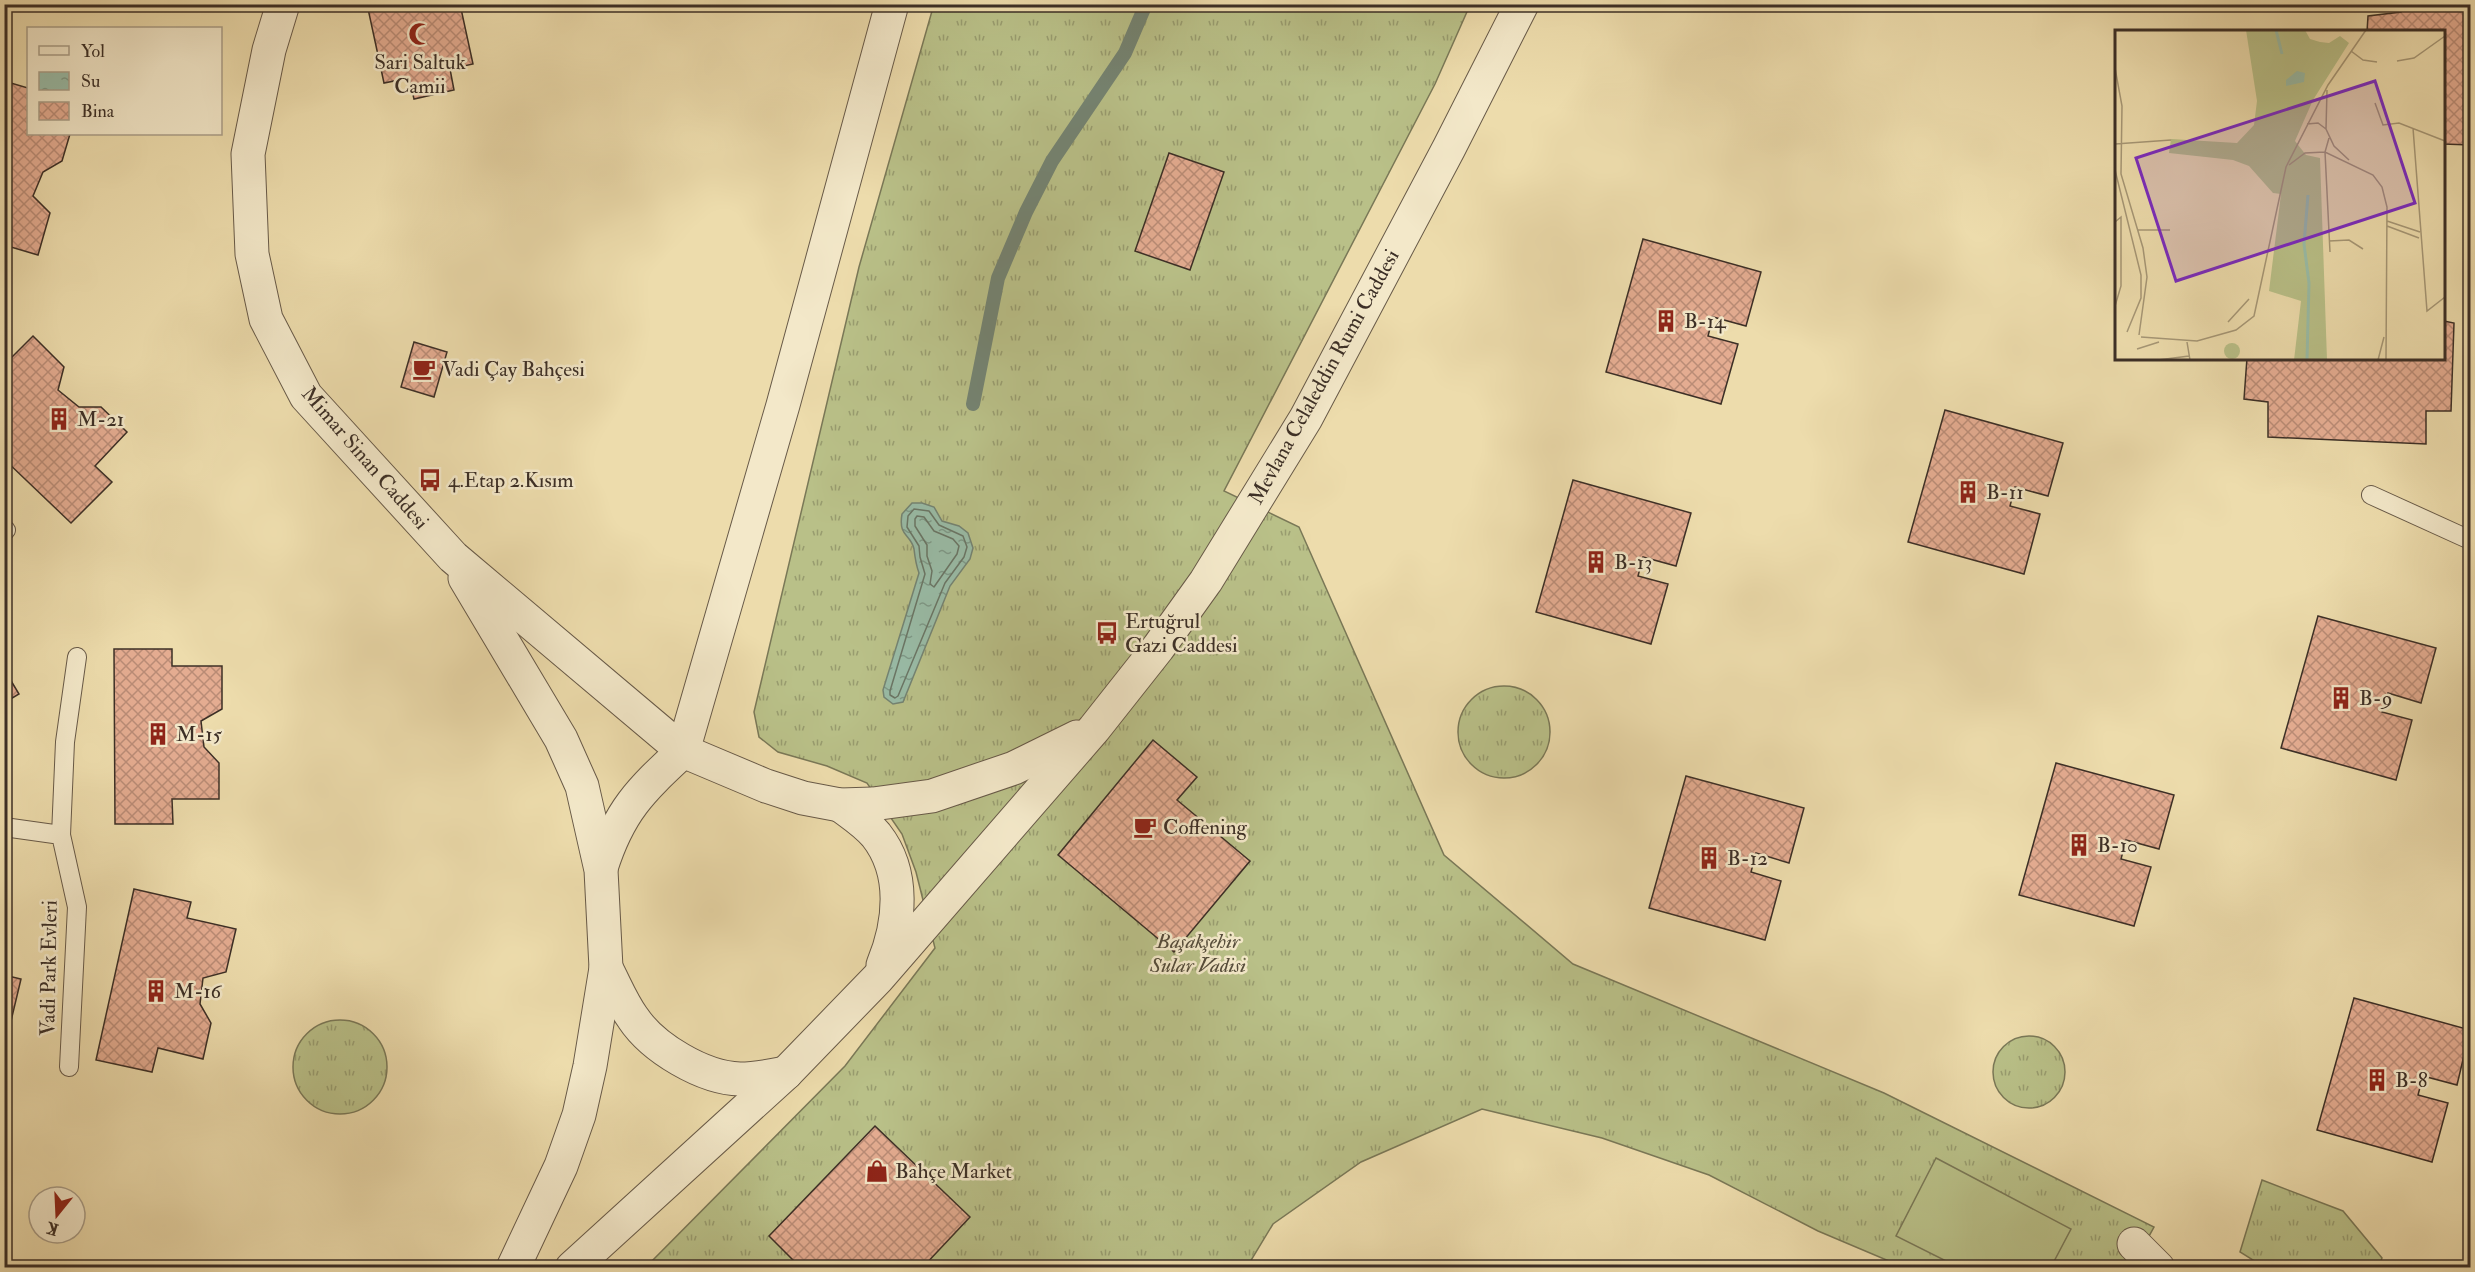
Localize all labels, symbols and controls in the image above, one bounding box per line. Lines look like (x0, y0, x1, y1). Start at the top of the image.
mosque icon: Sari Saltuk Camii (407, 21, 433, 47)
legend (27, 27, 222, 135)
inset map (2115, 30, 2445, 360)
text: Yol (81, 40, 105, 63)
place label: Sari Saltuk Camii (374, 49, 466, 100)
text: Su (81, 70, 100, 93)
text: Bina (81, 100, 115, 123)
street label: Mevlana Celaleddin Rumi Caddesi (1243, 244, 1406, 509)
building icon: B-14 (1653, 308, 1679, 334)
place label: B-14 (1684, 308, 1727, 335)
cafe icon: Vadi Çay Bahçesi (411, 356, 437, 382)
place label: Vadi Çay Bahçesi (442, 356, 585, 383)
street label: Mimar Sinan Caddesi (295, 381, 435, 536)
building icon: M-21 (46, 406, 72, 432)
place label: M-21 (77, 406, 124, 433)
bus stop icon: 4.Etap 2.Kısım (417, 467, 443, 493)
place label: 4.Etap 2.Kısım (448, 467, 574, 494)
building icon: B-11 (1955, 479, 1981, 505)
place label: B-11 (1986, 479, 2024, 506)
building icon: B-13 (1583, 549, 1609, 575)
place label: B-13 (1614, 549, 1652, 576)
place label: Ertuğrul Gazi Caddesi (1125, 608, 1238, 659)
bus stop icon: Ertuğrul Gazi Caddesi (1094, 620, 1120, 646)
building icon: B-9 (2328, 685, 2354, 711)
place label: B-9 (2359, 685, 2392, 712)
building icon: M-15 (145, 721, 171, 747)
place label: M-15 (176, 721, 223, 748)
cafe icon: Coffening (1132, 814, 1158, 840)
place label: Coffening (1163, 814, 1248, 841)
building icon: B-10 (2066, 832, 2092, 858)
place label: B-10 (2097, 832, 2138, 859)
building icon: B-12 (1696, 845, 1722, 871)
place label: B-12 (1727, 845, 1768, 872)
street label: Vadi Park Evleri (34, 899, 64, 1036)
park label: Başakşehir Sular Vadisi (1149, 928, 1246, 979)
building icon: M-16 (143, 978, 169, 1004)
place label: M-16 (174, 978, 223, 1005)
building icon: B-8 (2364, 1067, 2390, 1093)
place label: B-8 (2395, 1067, 2428, 1094)
shop icon: Bahçe Market (864, 1158, 890, 1184)
place label: Bahçe Market (895, 1158, 1012, 1185)
north arrow (27, 1185, 87, 1245)
text: K (43, 1217, 61, 1240)

